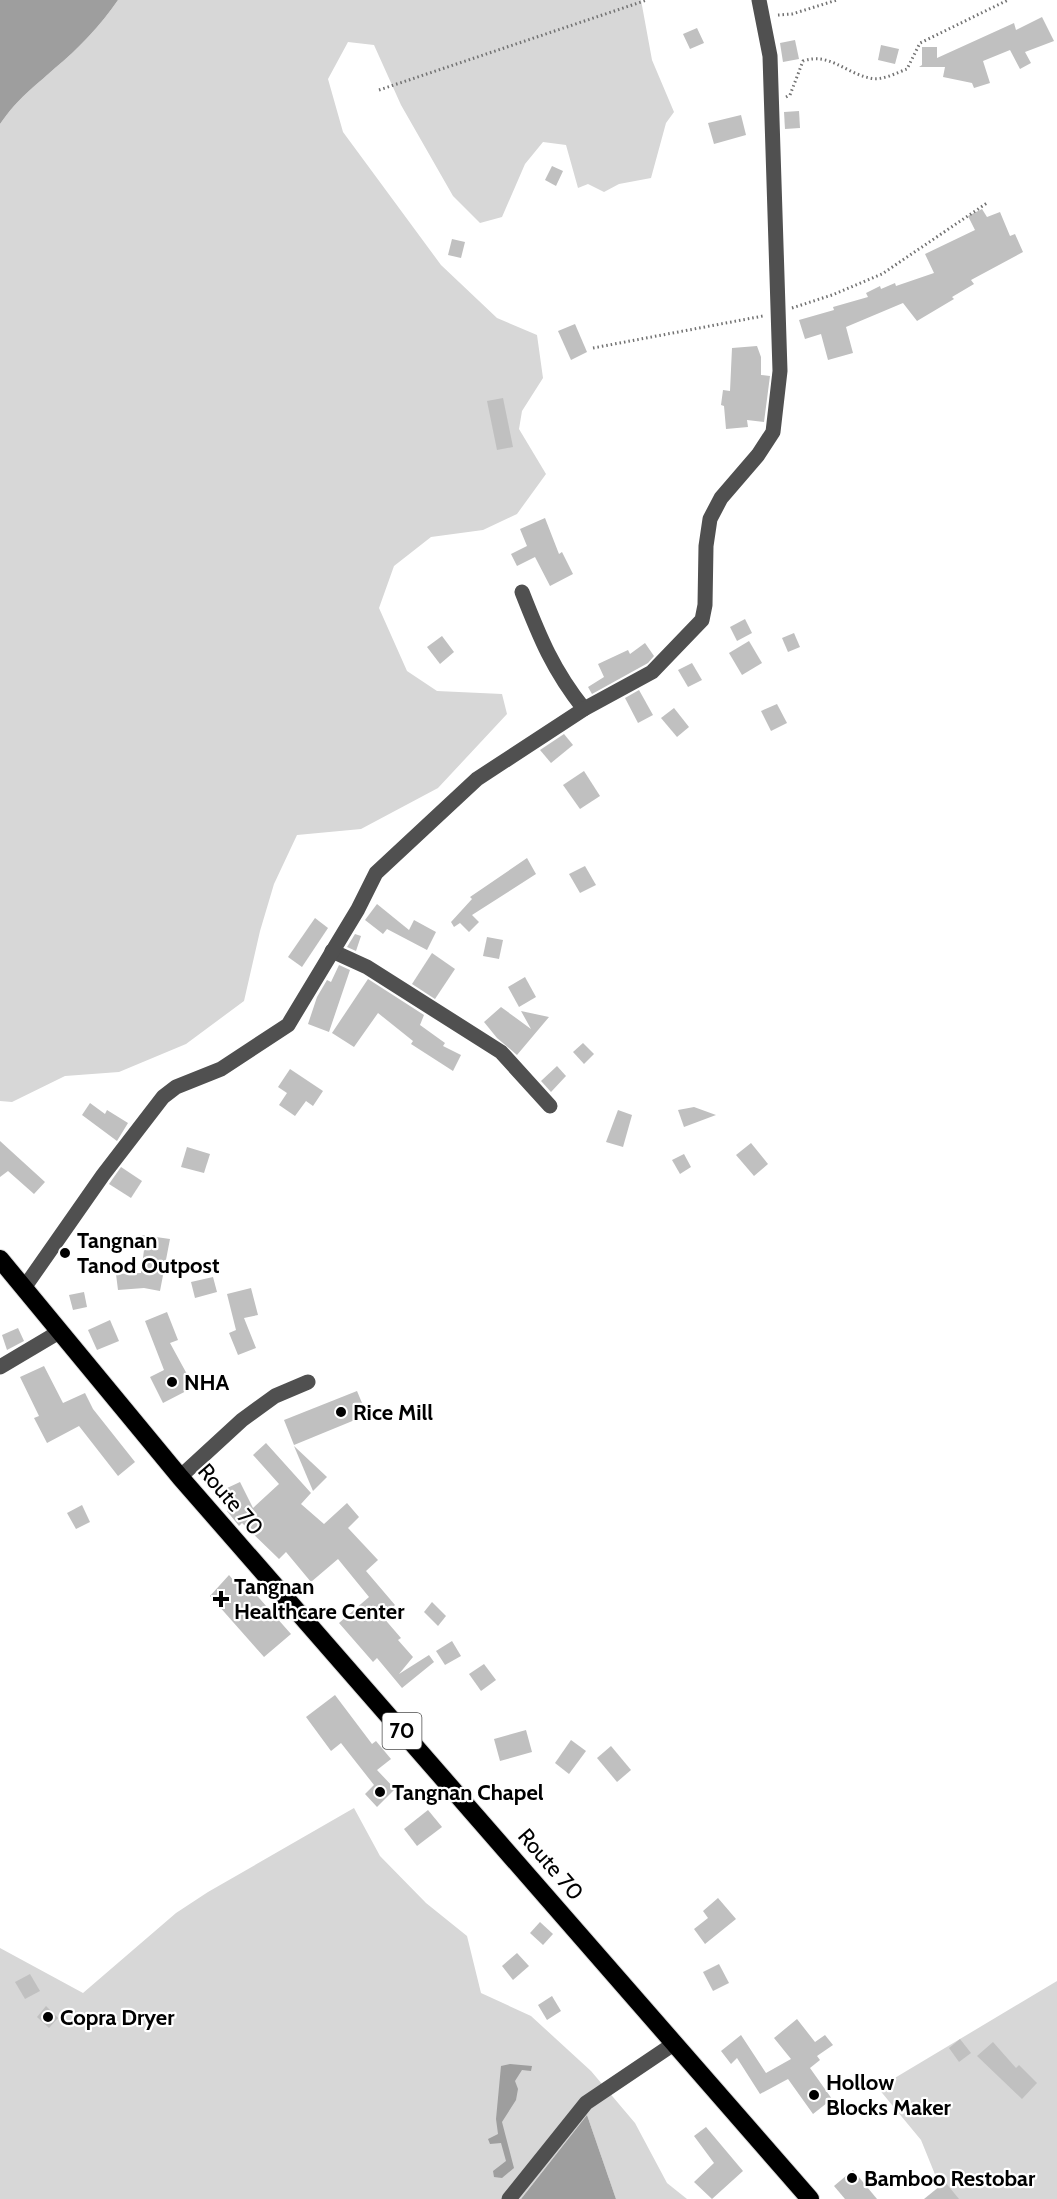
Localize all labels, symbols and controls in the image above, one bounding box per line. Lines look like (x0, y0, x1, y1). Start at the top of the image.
place label: Tangnan Tanod Outpost (77, 1227, 220, 1279)
marker: Tangnan Tanod Outpost (58, 1246, 72, 1260)
place label: NHA (184, 1369, 230, 1396)
marker: NHA (165, 1375, 179, 1389)
place label: Rice Mill (353, 1399, 433, 1426)
marker: Rice Mill (334, 1405, 348, 1419)
street label: Route 70 (192, 1458, 269, 1541)
place label: Tangnan Healthcare Center (234, 1573, 405, 1625)
marker: Tangnan Healthcare Center (212, 1590, 230, 1608)
road number: 70 (382, 1713, 422, 1749)
place label: Tangnan Chapel (392, 1779, 544, 1806)
marker: Tangnan Chapel (373, 1785, 387, 1799)
street label: Route 70 (512, 1823, 589, 1906)
place label: Copra Dryer (60, 2004, 175, 2031)
marker: Copra Dryer (41, 2010, 55, 2024)
place label: Hollow Blocks Maker (826, 2069, 951, 2121)
marker: Hollow Blocks Maker (807, 2088, 821, 2102)
place label: Bamboo Restobar (864, 2165, 1036, 2192)
marker: Bamboo Restobar (845, 2171, 859, 2185)

